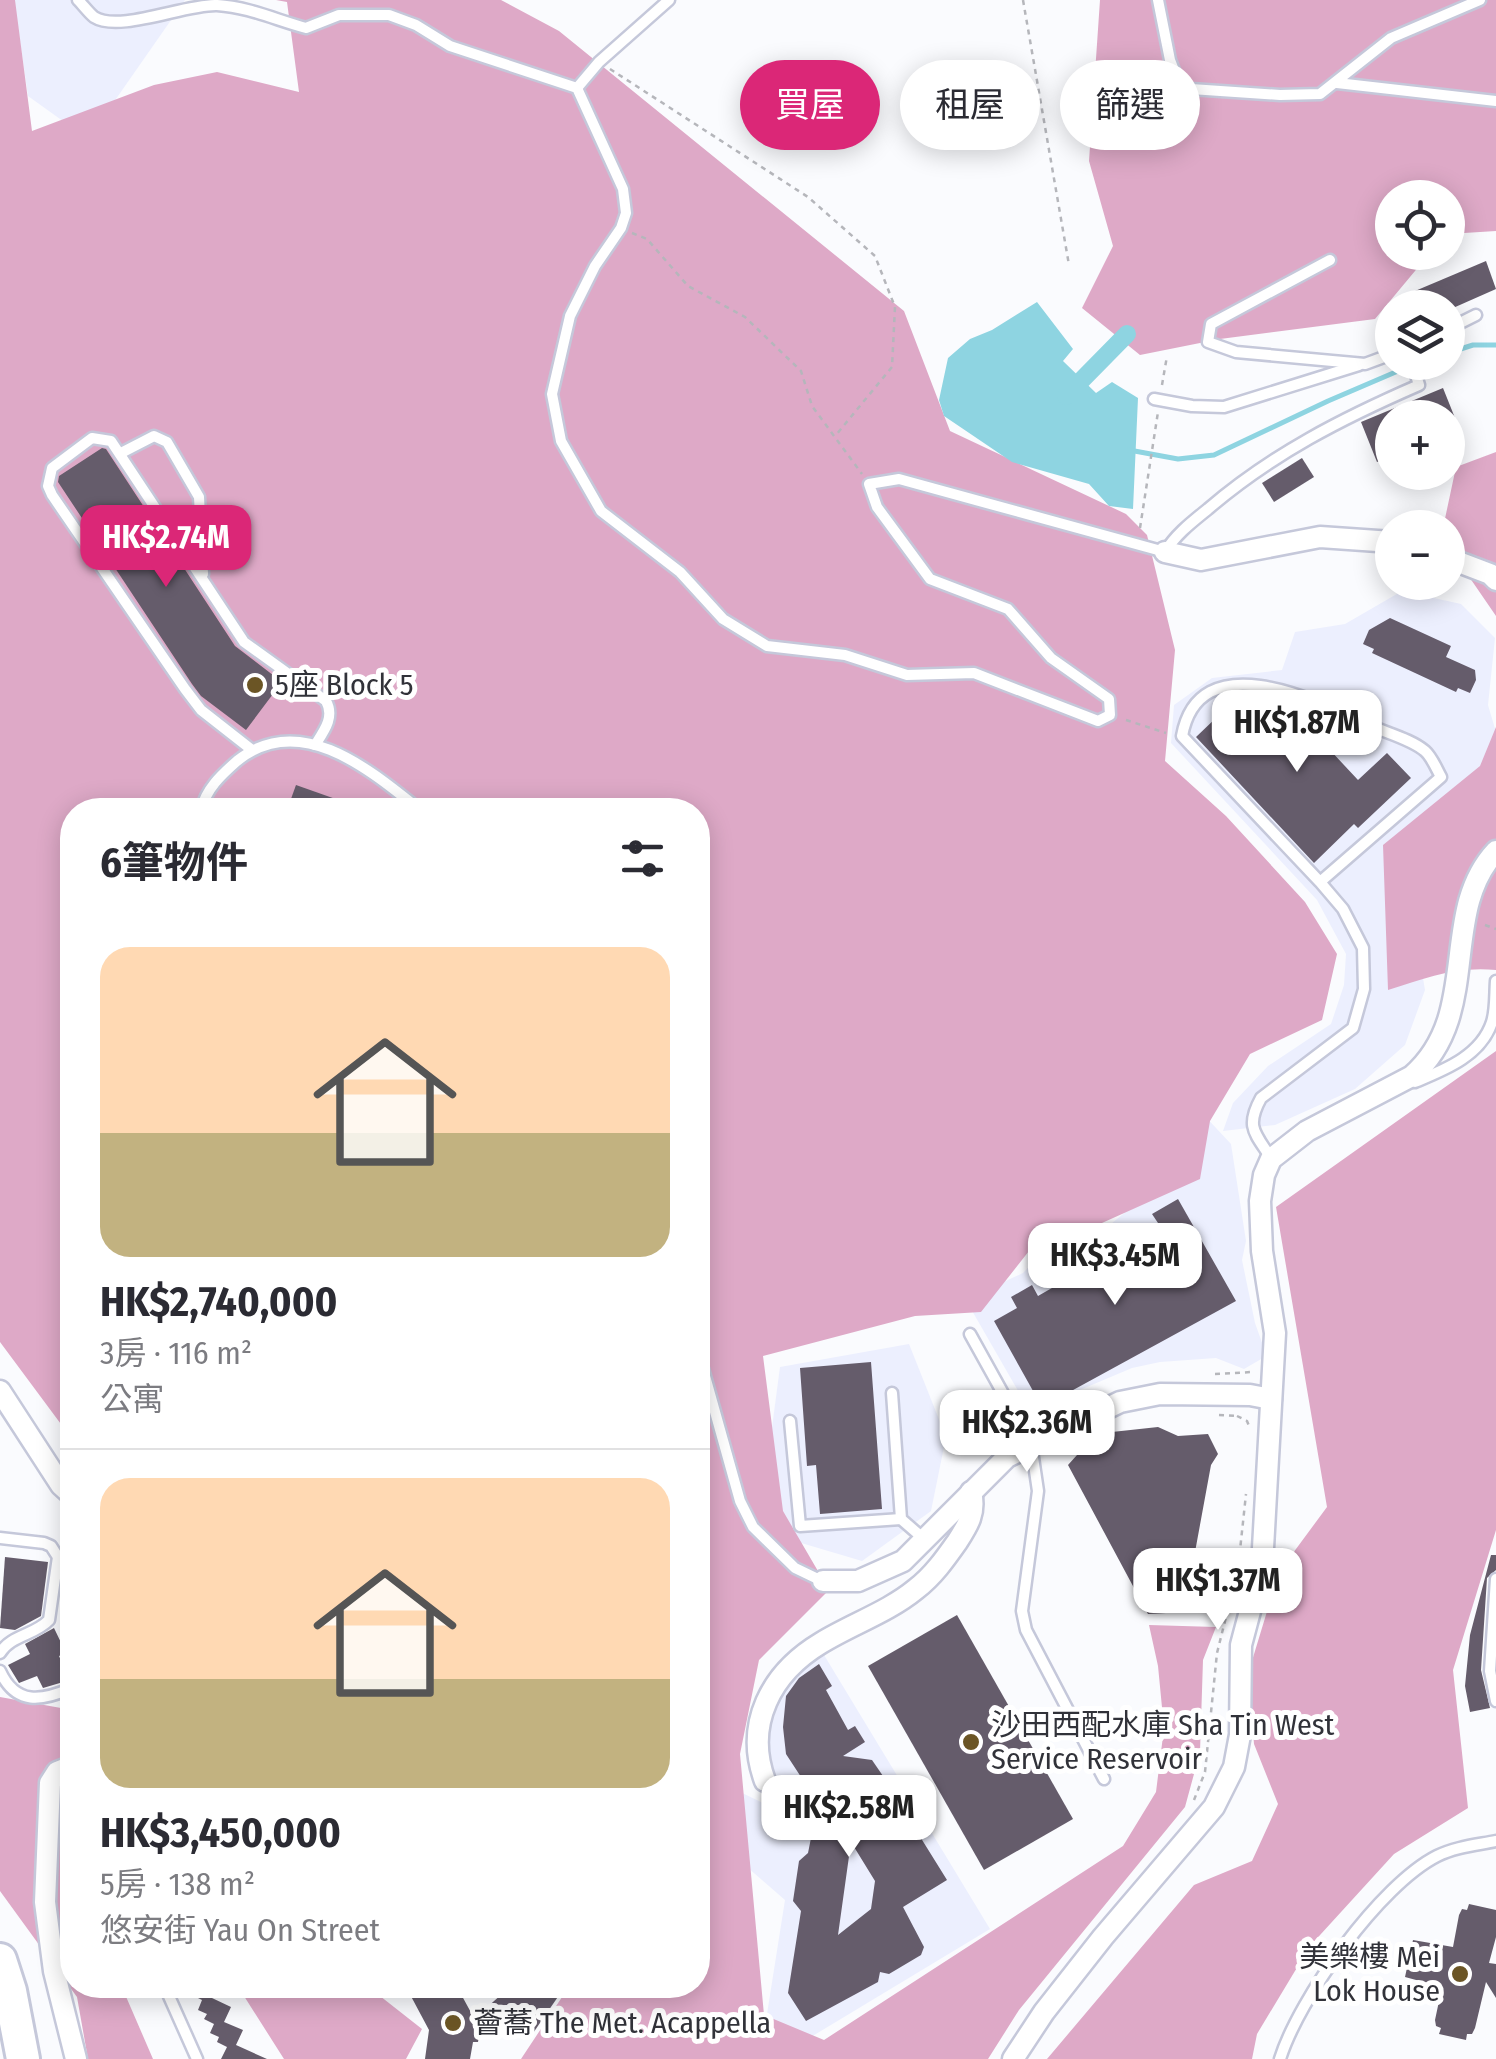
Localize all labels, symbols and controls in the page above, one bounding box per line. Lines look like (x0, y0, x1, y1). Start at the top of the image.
chip: 買屋 (740, 60, 880, 150)
chip: 租屋 (900, 60, 1040, 150)
chip: 篩選 (1060, 60, 1200, 150)
map controls (1375, 180, 1465, 600)
button: locate (1375, 180, 1465, 270)
button: layers (1375, 290, 1465, 380)
button: + (1375, 400, 1465, 490)
pin: HK$2.74M (63, 505, 269, 590)
button: − (1375, 510, 1465, 600)
text: HK$2.74M (102, 518, 230, 556)
place label: 5座 Block 5 (275, 667, 413, 703)
marker: 5座 Block 5 (244, 674, 266, 696)
pin: HK$1.87M (1194, 690, 1400, 775)
text: HK$1.87M (1234, 703, 1360, 741)
icon: filters (615, 831, 670, 886)
text: 6筆物件 (100, 838, 248, 888)
icon: home (295, 1012, 475, 1192)
pin: HK$3.45M (1012, 1223, 1218, 1308)
text: HK$3.45M (1050, 1236, 1180, 1274)
text: HK$2,740,000 (100, 1277, 338, 1327)
text: 3房 · 116 m² (100, 1334, 252, 1372)
text: 公寓 (100, 1380, 164, 1418)
pin: HK$2.36M (924, 1390, 1130, 1475)
text: HK$2.36M (962, 1403, 1092, 1441)
icon: home (295, 1543, 475, 1723)
pin: HK$1.37M (1115, 1548, 1321, 1633)
text: HK$1.37M (1155, 1561, 1281, 1599)
place label: 沙田西配水庫 Sha Tin West Service Reservoir (991, 1707, 1335, 1777)
marker: 沙田西配水庫 Sha Tin West Service Reservoir (960, 1731, 982, 1753)
pin: HK$2.58M (746, 1775, 952, 1860)
text: HK$2.58M (783, 1788, 915, 1826)
text: HK$3,450,000 (100, 1808, 341, 1858)
text: 5房 · 138 m² (100, 1865, 255, 1903)
text: 悠安街 Yau On Street (100, 1911, 380, 1949)
place label: 美樂樓 Mei Lok House (1299, 1939, 1440, 2009)
marker: 美樂樓 Mei Lok House (1449, 1963, 1471, 1985)
place label: 薈蕎 The Met. Acappella (473, 2005, 771, 2041)
marker: 薈蕎 The Met. Acappella (442, 2012, 464, 2034)

